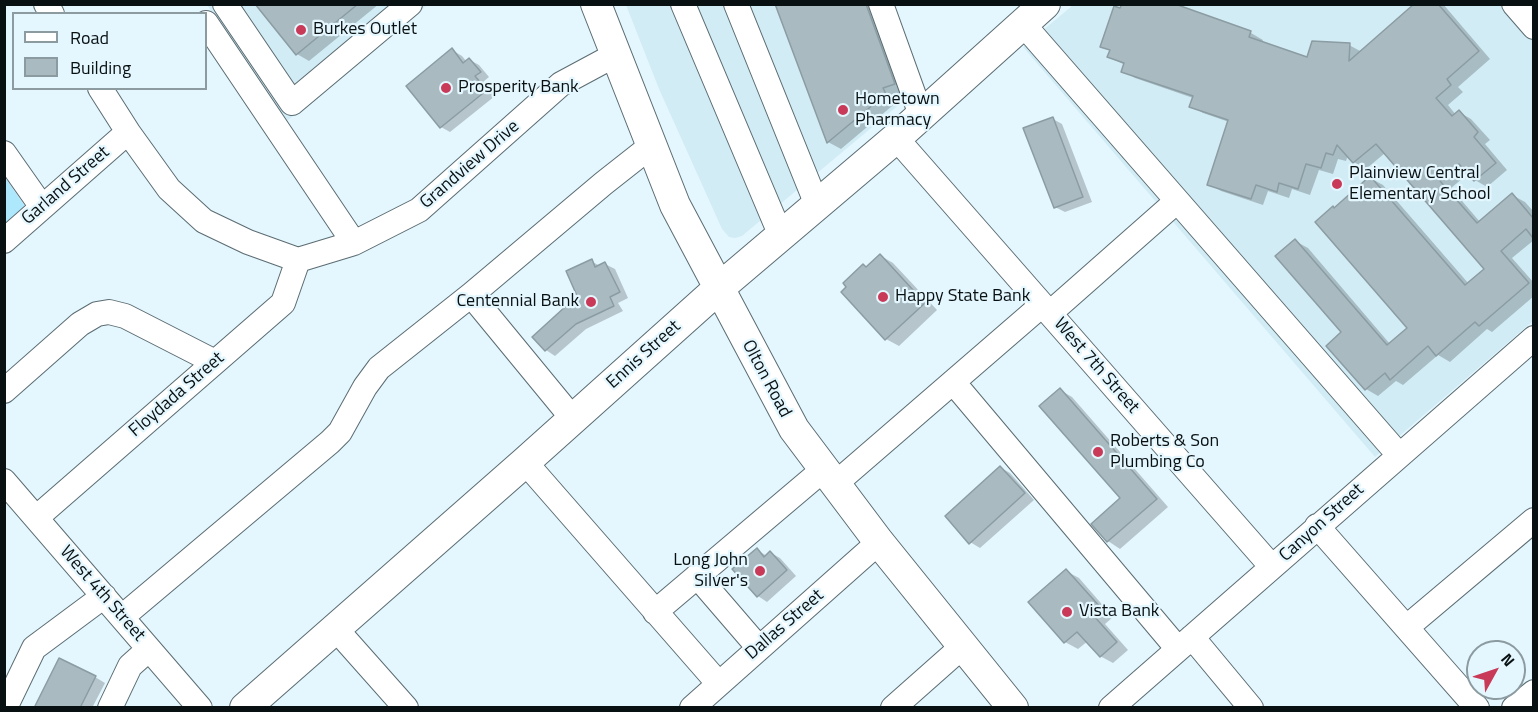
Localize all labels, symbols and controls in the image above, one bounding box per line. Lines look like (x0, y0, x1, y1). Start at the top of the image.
legend (12, 12, 207, 90)
place label: Burkes Outlet (313, 19, 417, 41)
marker: Burkes Outlet (294, 23, 308, 37)
text: Road (70, 24, 109, 51)
text: Building (70, 54, 131, 81)
place label: Prosperity Bank (458, 77, 579, 99)
marker: Prosperity Bank (439, 81, 453, 95)
place label: Hometown Pharmacy (855, 89, 940, 132)
marker: Hometown Pharmacy (836, 103, 850, 117)
street label: Grandview Drive (416, 116, 524, 214)
street label: Garland Street (18, 142, 114, 230)
place label: Plainview Central Elementary School (1349, 163, 1491, 206)
marker: Plainview Central Elementary School (1330, 177, 1344, 191)
place label: Happy State Bank (895, 286, 1030, 308)
marker: Happy State Bank (876, 290, 890, 304)
place label: Centennial Bank (456, 291, 579, 313)
marker: Centennial Bank (584, 295, 598, 309)
street label: West 7th Street (1049, 314, 1143, 418)
street label: Ennis Street (603, 316, 685, 394)
street label: Olton Road (737, 337, 795, 421)
street label: Floydada Street (125, 348, 229, 442)
place label: Roberts & Son Plumbing Co (1110, 431, 1219, 474)
marker: Roberts & Son Plumbing Co (1091, 445, 1105, 459)
street label: Canyon Street (1275, 479, 1369, 567)
street label: West 4th Street (55, 542, 149, 646)
place label: Long John Silver's (673, 550, 748, 592)
marker: Long John Silver's (753, 564, 767, 578)
street label: Dallas Street (741, 585, 829, 665)
place label: Vista Bank (1079, 601, 1159, 623)
marker: Vista Bank (1060, 605, 1074, 619)
north arrow (1466, 640, 1526, 700)
text: N (1495, 648, 1521, 672)

